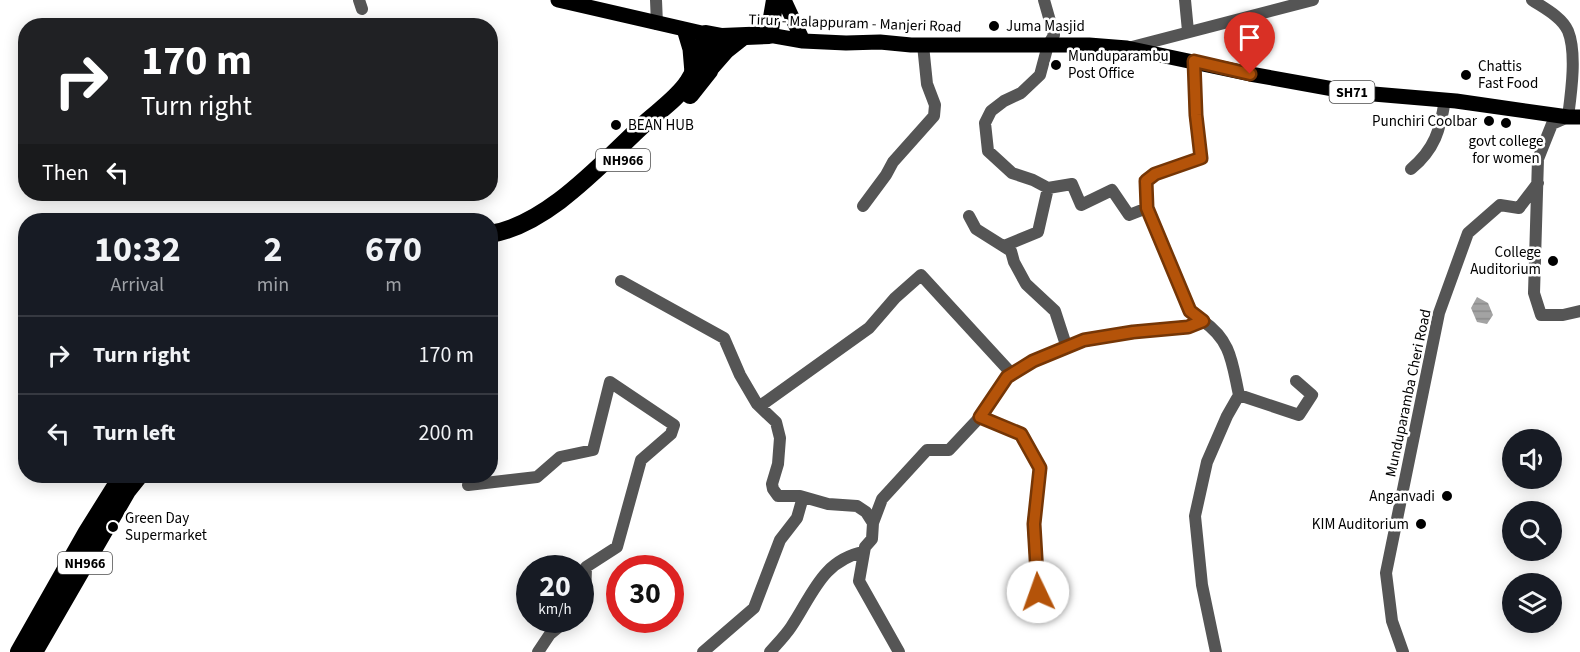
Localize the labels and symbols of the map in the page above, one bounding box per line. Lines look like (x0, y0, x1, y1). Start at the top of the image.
street label: Tirur - Malappuram - Manjeri Road (748, 9, 962, 38)
pin (1224, 12, 1275, 74)
place label: Juma Masjid (1006, 16, 1085, 37)
marker: Juma Masjid (987, 19, 1001, 33)
place label: Munduparambu Post Office (1068, 46, 1169, 84)
place label: Chattis Fast Food (1478, 56, 1538, 94)
marker: Munduparambu Post Office (1049, 58, 1063, 72)
marker: Chattis Fast Food (1459, 68, 1473, 82)
road number: SH71 (1330, 81, 1374, 103)
place label: Punchiri Coolbar (1372, 111, 1478, 132)
marker: Punchiri Coolbar (1482, 114, 1496, 128)
place label: BEAN HUB (628, 115, 694, 136)
marker: govt college for women (1499, 116, 1513, 130)
marker: BEAN HUB (609, 118, 623, 132)
place label: govt college for women (1469, 131, 1543, 169)
road number: NH966 (596, 149, 650, 171)
place label: College Auditorium (1470, 242, 1541, 280)
marker: College Auditorium (1546, 254, 1560, 268)
street label: Munduparamba Cheri Road (1380, 307, 1437, 479)
place label: Anganvadi (1369, 486, 1435, 507)
marker: Anganvadi (1440, 489, 1454, 503)
place label: Green Day Supermarket (125, 508, 207, 546)
place label: KIM Auditorium (1312, 514, 1409, 535)
marker: KIM Auditorium (1414, 517, 1428, 531)
marker: Green Day Supermarket (106, 520, 120, 534)
road number: NH966 (58, 552, 112, 574)
speed limit sign: 30 (606, 555, 684, 633)
position arrow (1006, 560, 1070, 624)

